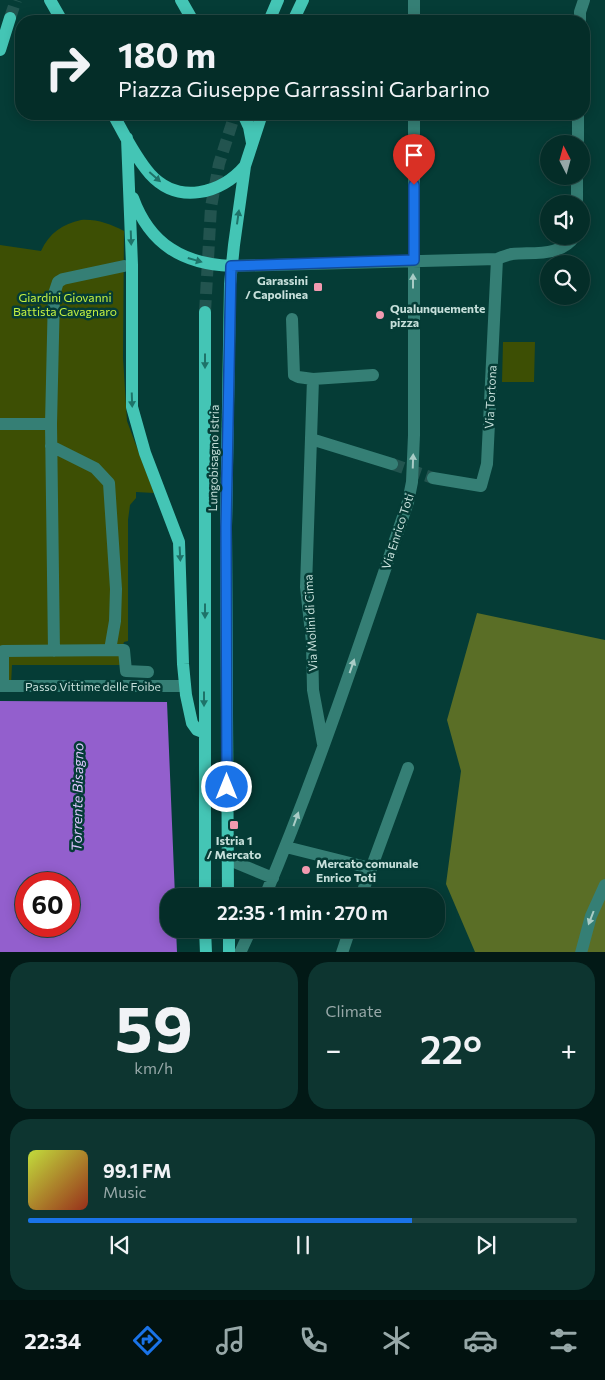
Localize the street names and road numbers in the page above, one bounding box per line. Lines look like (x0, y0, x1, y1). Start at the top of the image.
street label: Via Tortona (481, 365, 499, 429)
street label: Lungobisagno Istria (205, 405, 221, 511)
street label: Via Enrico Toti (378, 491, 416, 571)
street label: Via Molini di Cima (300, 574, 320, 672)
street label: Passo Vittime delle Foibe (25, 679, 161, 693)

